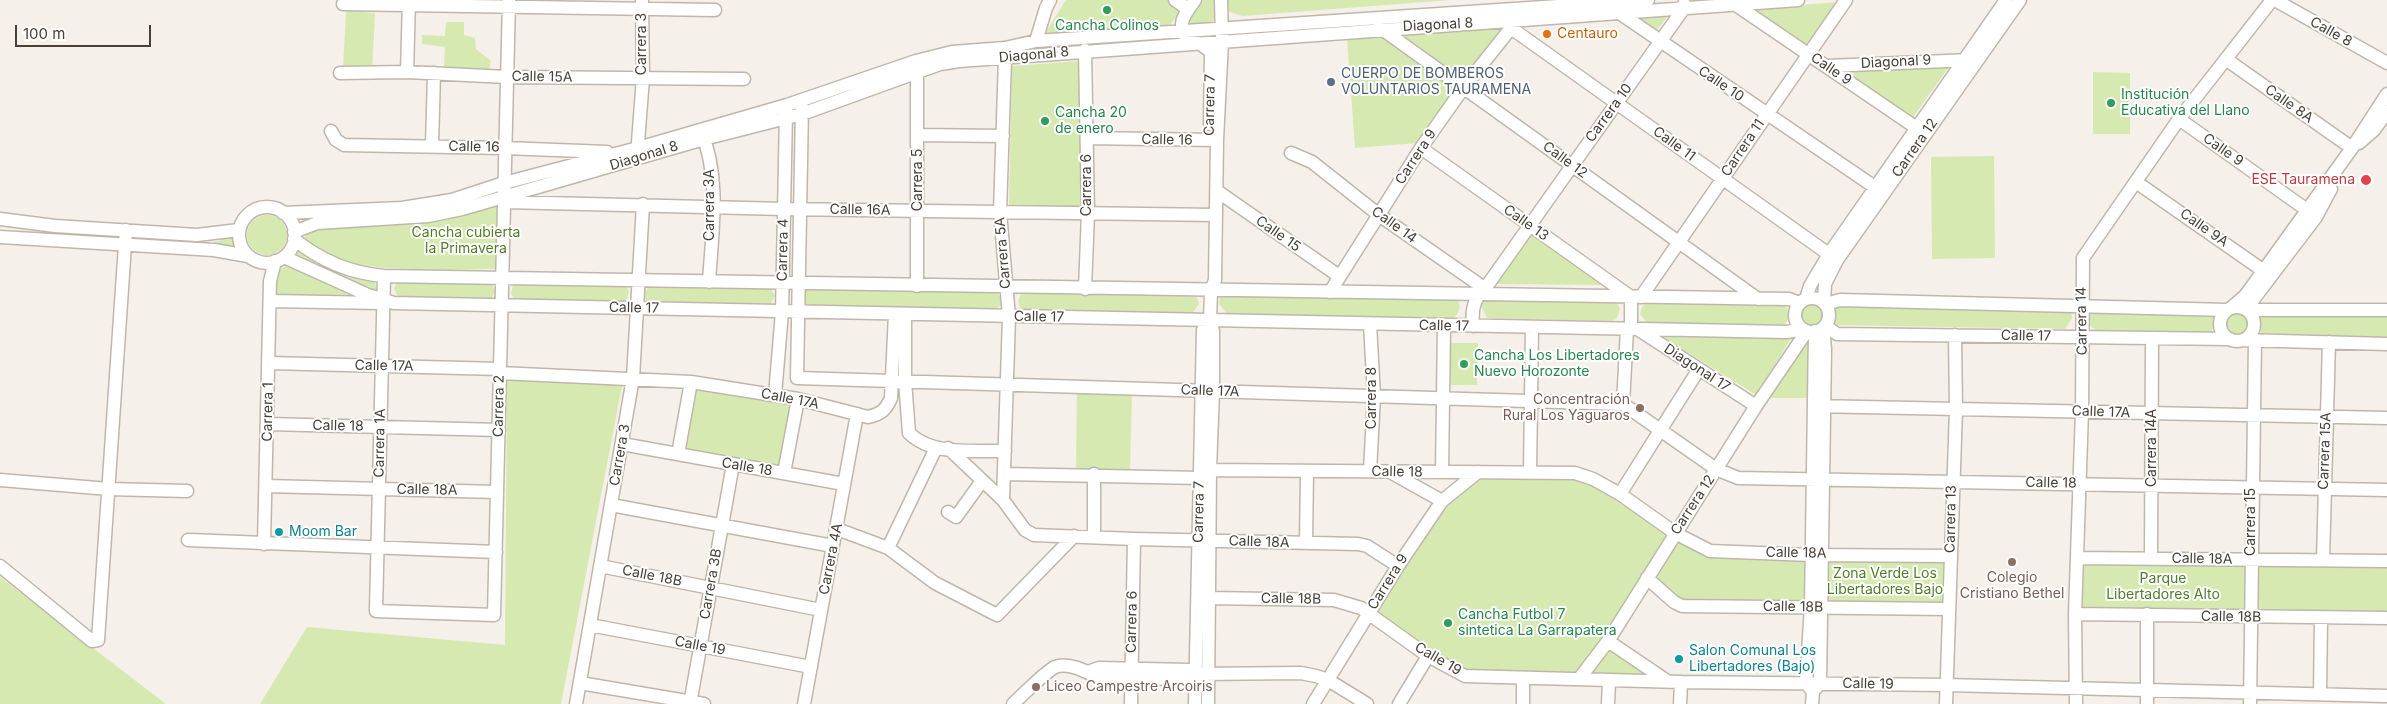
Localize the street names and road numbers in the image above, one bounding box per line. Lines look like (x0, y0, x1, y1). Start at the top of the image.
street label: Carrera 3 (634, 13, 650, 75)
street label: Calle 8 (2307, 14, 2355, 50)
street label: Diagonal 8 (1402, 15, 1474, 35)
street label: Diagonal 8 (998, 44, 1070, 66)
street label: Calle 9 (1807, 49, 1855, 89)
street label: Diagonal 9 (1860, 52, 1932, 72)
street label: Calle 10 (1695, 63, 1747, 105)
street label: Calle 15A (511, 68, 573, 86)
street label: Carrera 7 (1201, 74, 1219, 136)
street label: Carrera 10 (1582, 80, 1636, 146)
street label: Calle 8A (2262, 81, 2316, 127)
street label: Carrera 12 (1889, 115, 1941, 181)
street label: Carrera 11 (1718, 116, 1768, 180)
street label: Calle 11 (1650, 123, 1698, 165)
street label: Carrera 9 (1392, 126, 1440, 188)
street label: Calle 9 (2199, 130, 2247, 170)
street label: Calle 16 (1141, 131, 1193, 149)
street label: Calle 16 (448, 138, 500, 156)
street label: Diagonal 8 (608, 138, 680, 174)
street label: Calle 12 (1539, 138, 1591, 182)
street label: Carrera 5 (910, 149, 926, 211)
street label: Carrera 6 (1079, 154, 1095, 216)
street label: Carrera 3A (702, 169, 718, 241)
street label: Calle 16A (829, 201, 891, 219)
street label: Calle 13 (1500, 201, 1552, 245)
street label: Calle 14 (1368, 203, 1420, 247)
street label: Calle 9A (2177, 205, 2231, 251)
street label: Calle 15 (1252, 212, 1304, 256)
street label: Carrera 5A (991, 216, 1015, 290)
street label: Carrera 4 (774, 218, 792, 282)
street label: Carrera 14 (2073, 287, 2091, 355)
street label: Calle 17 (609, 299, 659, 317)
street label: Calle 17 (1014, 308, 1064, 326)
street label: Calle 17 (1419, 317, 1469, 335)
street label: Calle 17 (2001, 327, 2051, 345)
street label: Diagonal 17 (1661, 340, 1733, 396)
street label: Calle 17A (354, 357, 414, 375)
street label: Carrera 8 (1364, 367, 1380, 429)
street label: Carrera 2 (490, 375, 508, 437)
street label: Carrera 1 (259, 382, 277, 442)
street label: Calle 17A (1180, 382, 1240, 400)
street label: Calle 17A (760, 385, 820, 413)
street label: Calle 17A (2071, 403, 2131, 421)
street label: Carrera 1A (371, 408, 389, 478)
street label: Carrera 14A (2144, 409, 2160, 487)
street label: Carrera 15A (2315, 412, 2335, 490)
street label: Calle 18 (312, 417, 364, 435)
street label: Carrera 3 (606, 423, 634, 487)
street label: Calle 18 (720, 454, 774, 480)
street label: Calle 18 (1371, 463, 1423, 481)
street label: Carrera 12 (1667, 472, 1719, 538)
street label: Calle 18 (2025, 474, 2077, 492)
street label: Calle 18A (396, 481, 458, 499)
street label: Carrera 7 (1190, 481, 1208, 543)
street label: Carrera 13 (1942, 485, 1960, 553)
street label: Carrera 15 (2243, 488, 2259, 556)
street label: Carrera 4A (816, 522, 846, 596)
street label: Calle 18A (1228, 533, 1290, 551)
street label: Calle 18A (1765, 544, 1827, 562)
street label: Carrera 3B (697, 547, 725, 621)
street label: Calle 18A (2171, 550, 2233, 568)
street label: Carrera 9 (1364, 551, 1412, 613)
street label: Calle 18B (621, 562, 683, 590)
street label: Calle 18B (1261, 590, 1321, 608)
street label: Carrera 6 (1123, 591, 1141, 653)
street label: Calle 18B (1763, 598, 1823, 616)
street label: Calle 18B (2201, 608, 2261, 626)
street label: Calle 19 (673, 633, 727, 659)
street label: Calle 19 (1412, 639, 1464, 679)
street label: Calle 19 (1842, 675, 1894, 693)

